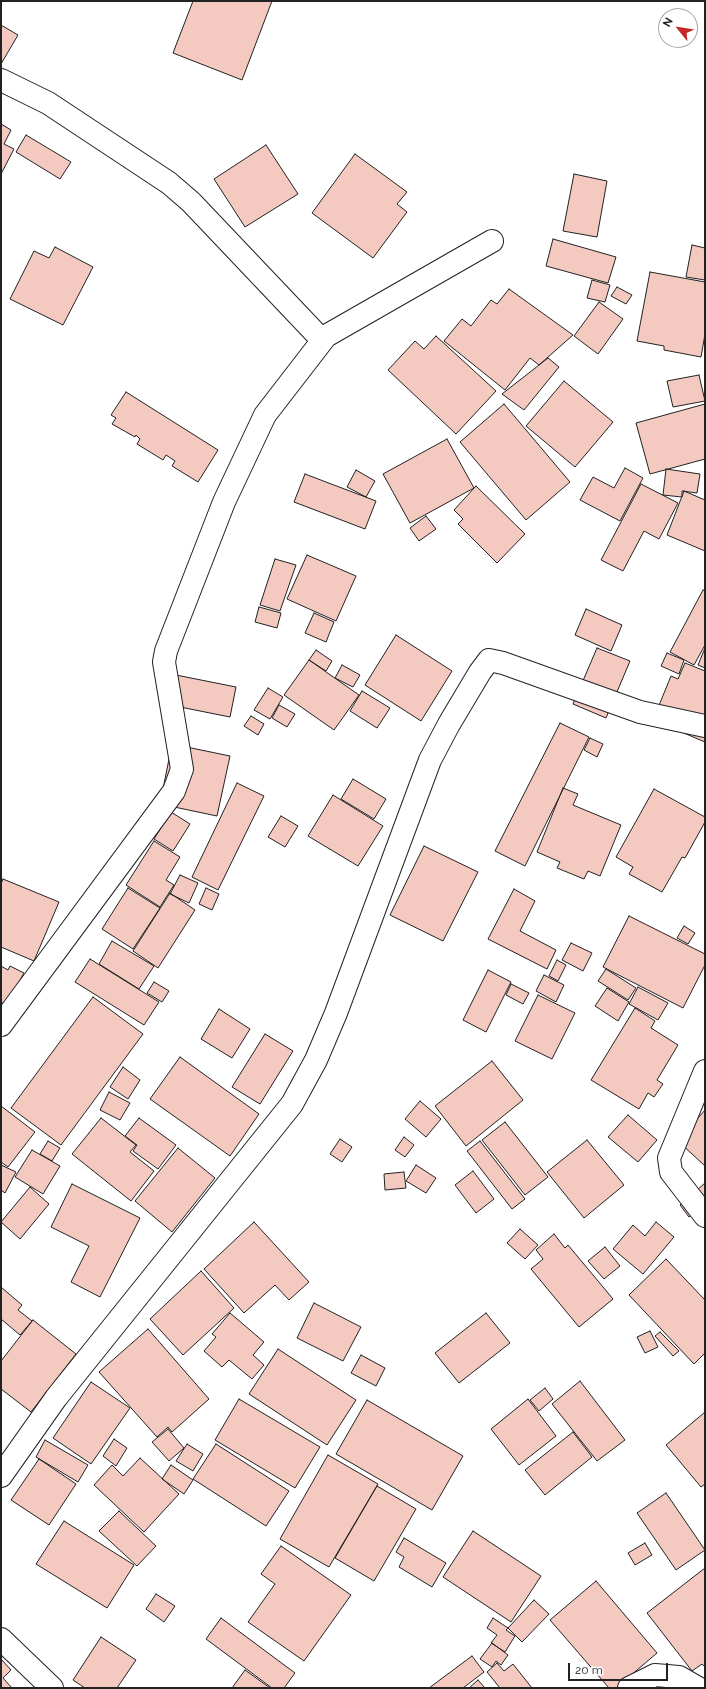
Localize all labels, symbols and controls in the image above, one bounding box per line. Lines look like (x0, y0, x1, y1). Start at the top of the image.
north arrow (658, 8, 698, 48)
text: N (660, 15, 676, 29)
scale bar (570, 1655, 670, 1681)
text: 20 m (575, 1663, 603, 1677)

